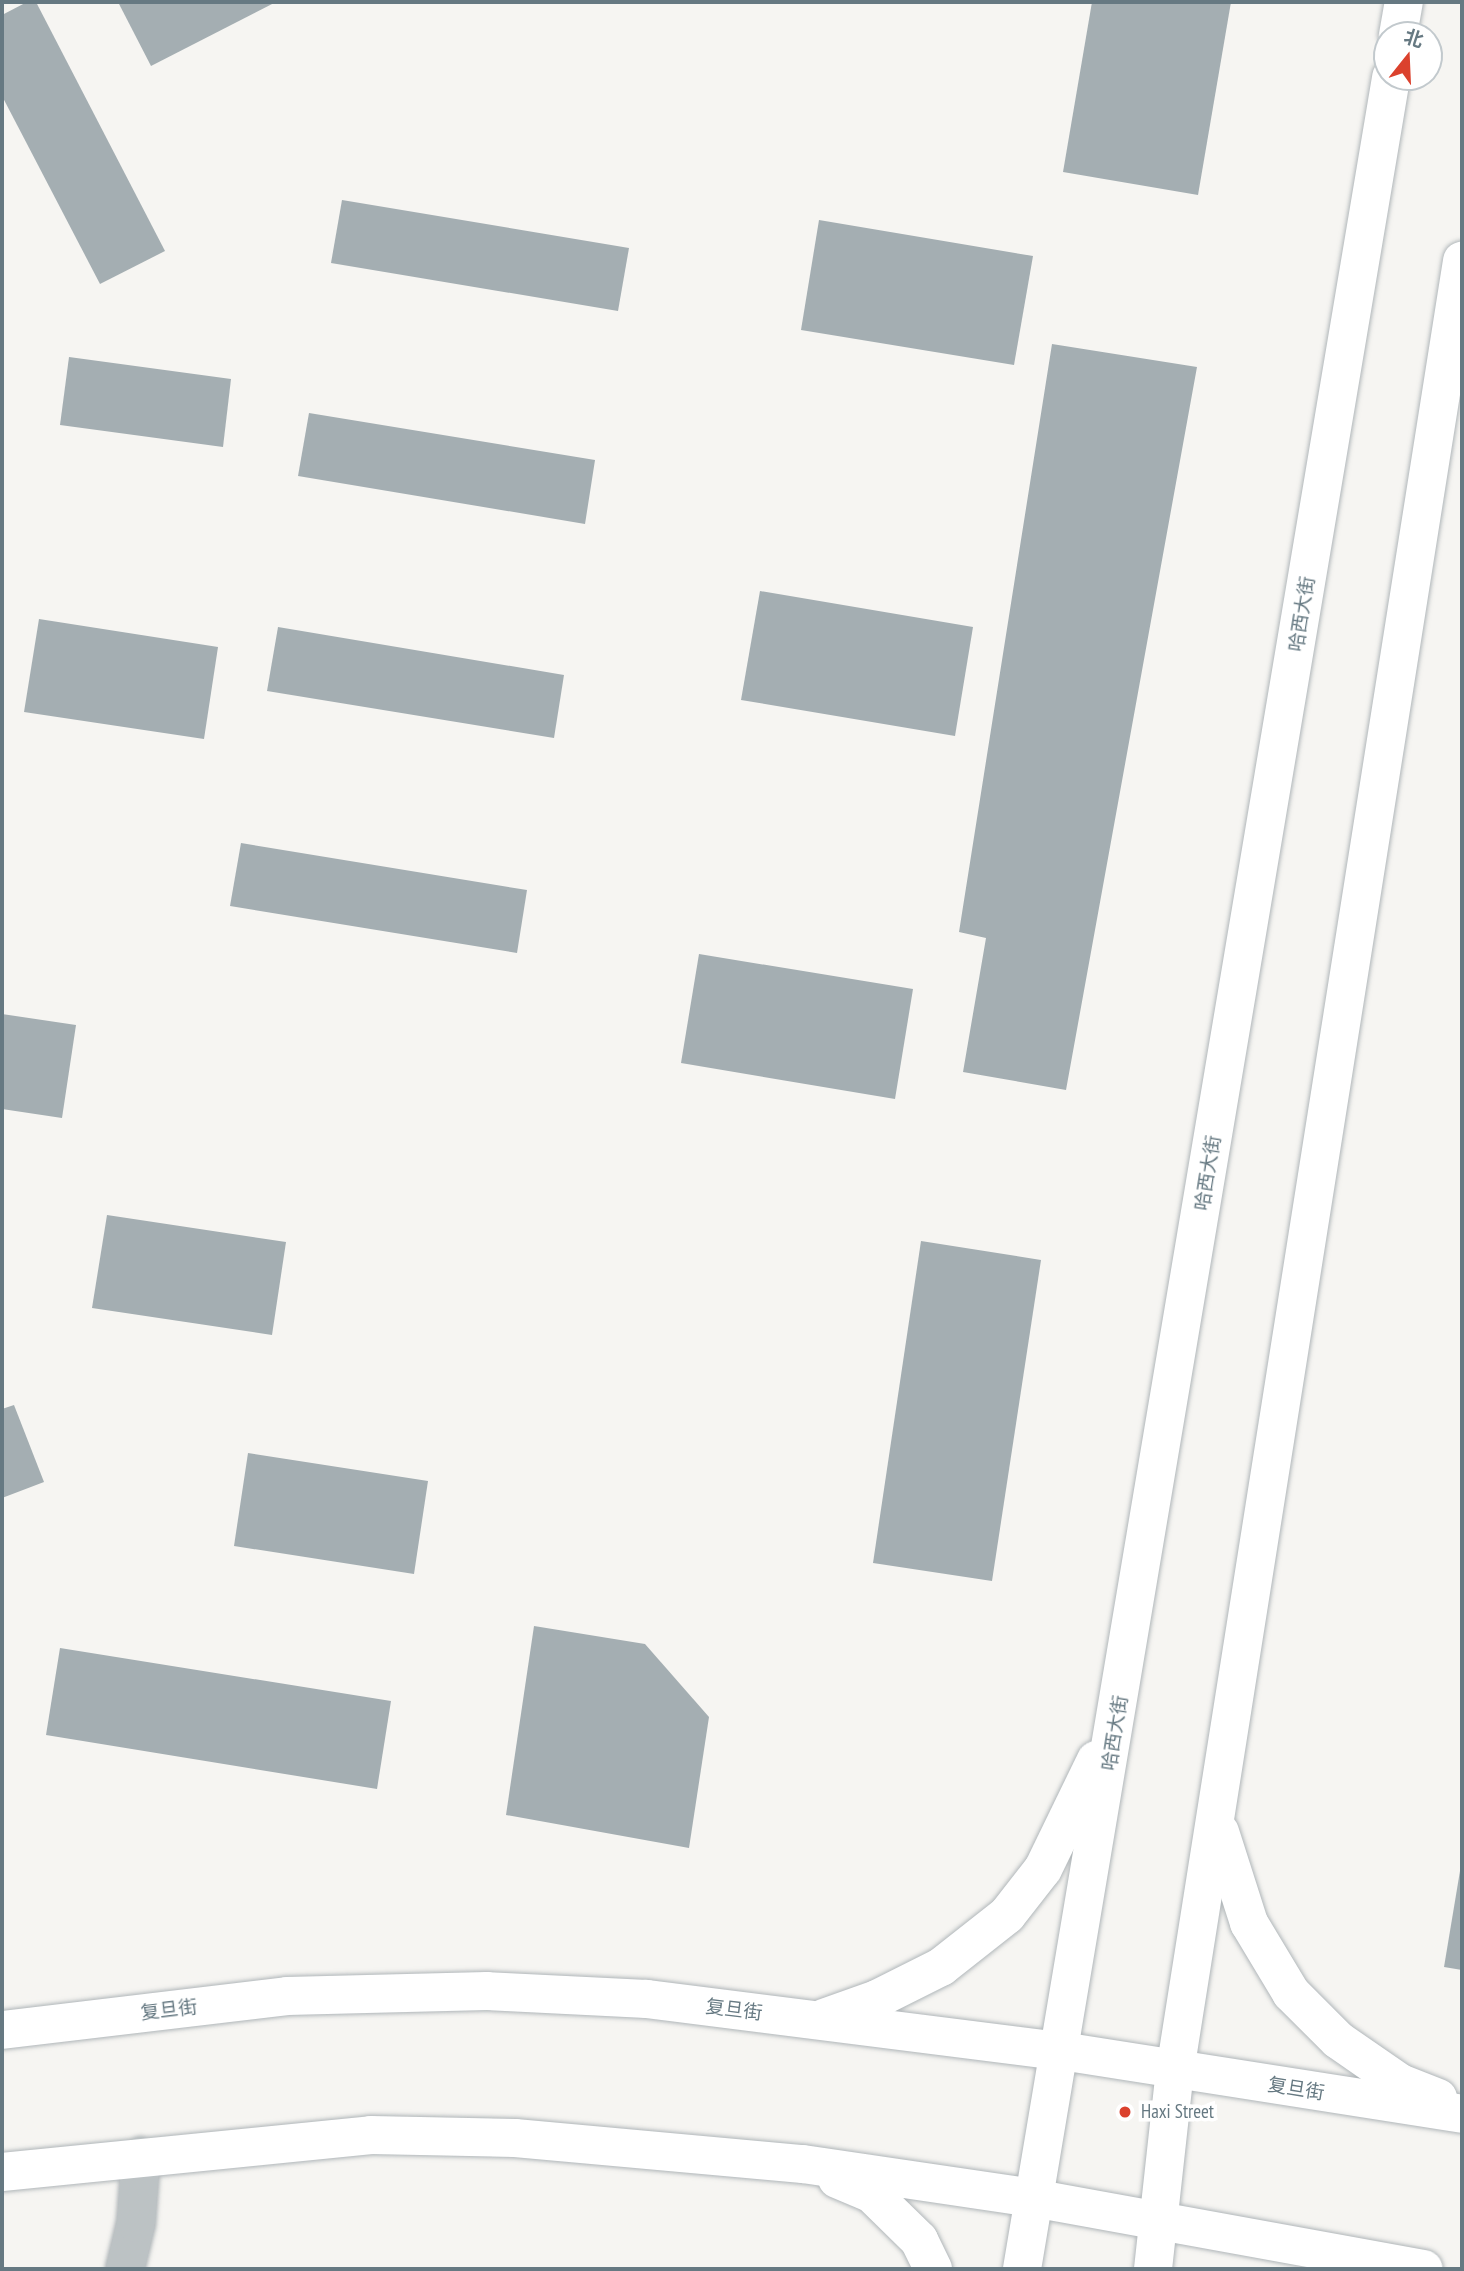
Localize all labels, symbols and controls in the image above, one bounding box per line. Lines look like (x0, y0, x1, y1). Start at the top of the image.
north arrow (1373, 21, 1443, 91)
text: 北 (1401, 24, 1427, 52)
street label: 哈西大街 (1285, 575, 1319, 653)
street label: 哈西大街 (1191, 1134, 1225, 1212)
street label: 哈西大街 (1098, 1694, 1132, 1772)
street label: 复旦街 (139, 1995, 199, 2025)
street label: 复旦街 (704, 1995, 764, 2025)
street label: 复旦街 (1266, 2073, 1326, 2105)
place label: Haxi Street (1141, 2101, 1214, 2123)
marker: Haxi Street (1115, 2102, 1135, 2122)

